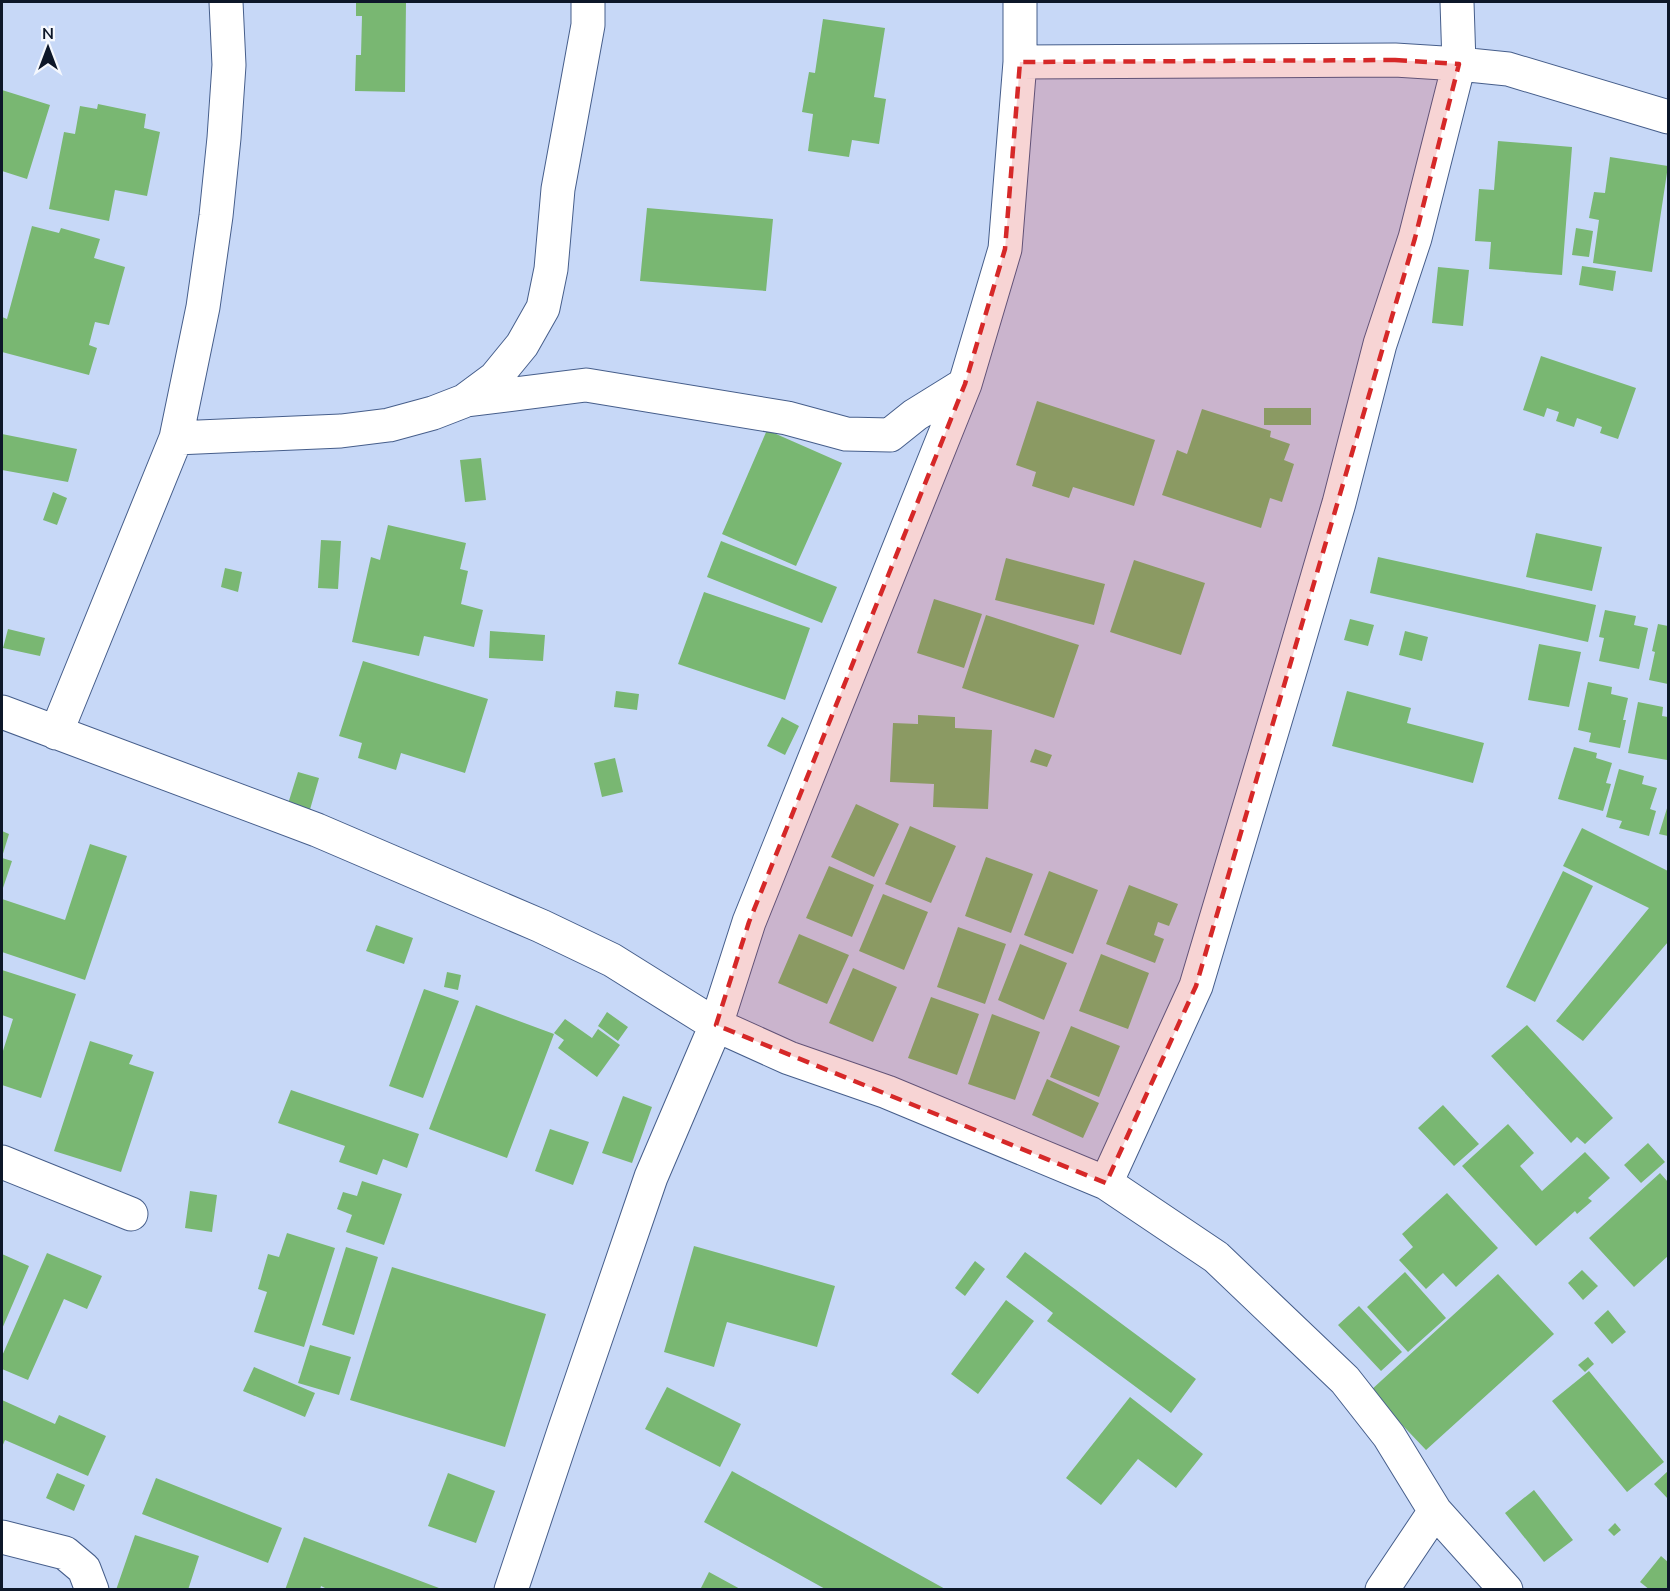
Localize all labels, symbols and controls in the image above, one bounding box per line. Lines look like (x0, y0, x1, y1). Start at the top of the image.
north arrow (18, 18, 78, 78)
text: N (42, 23, 54, 45)

